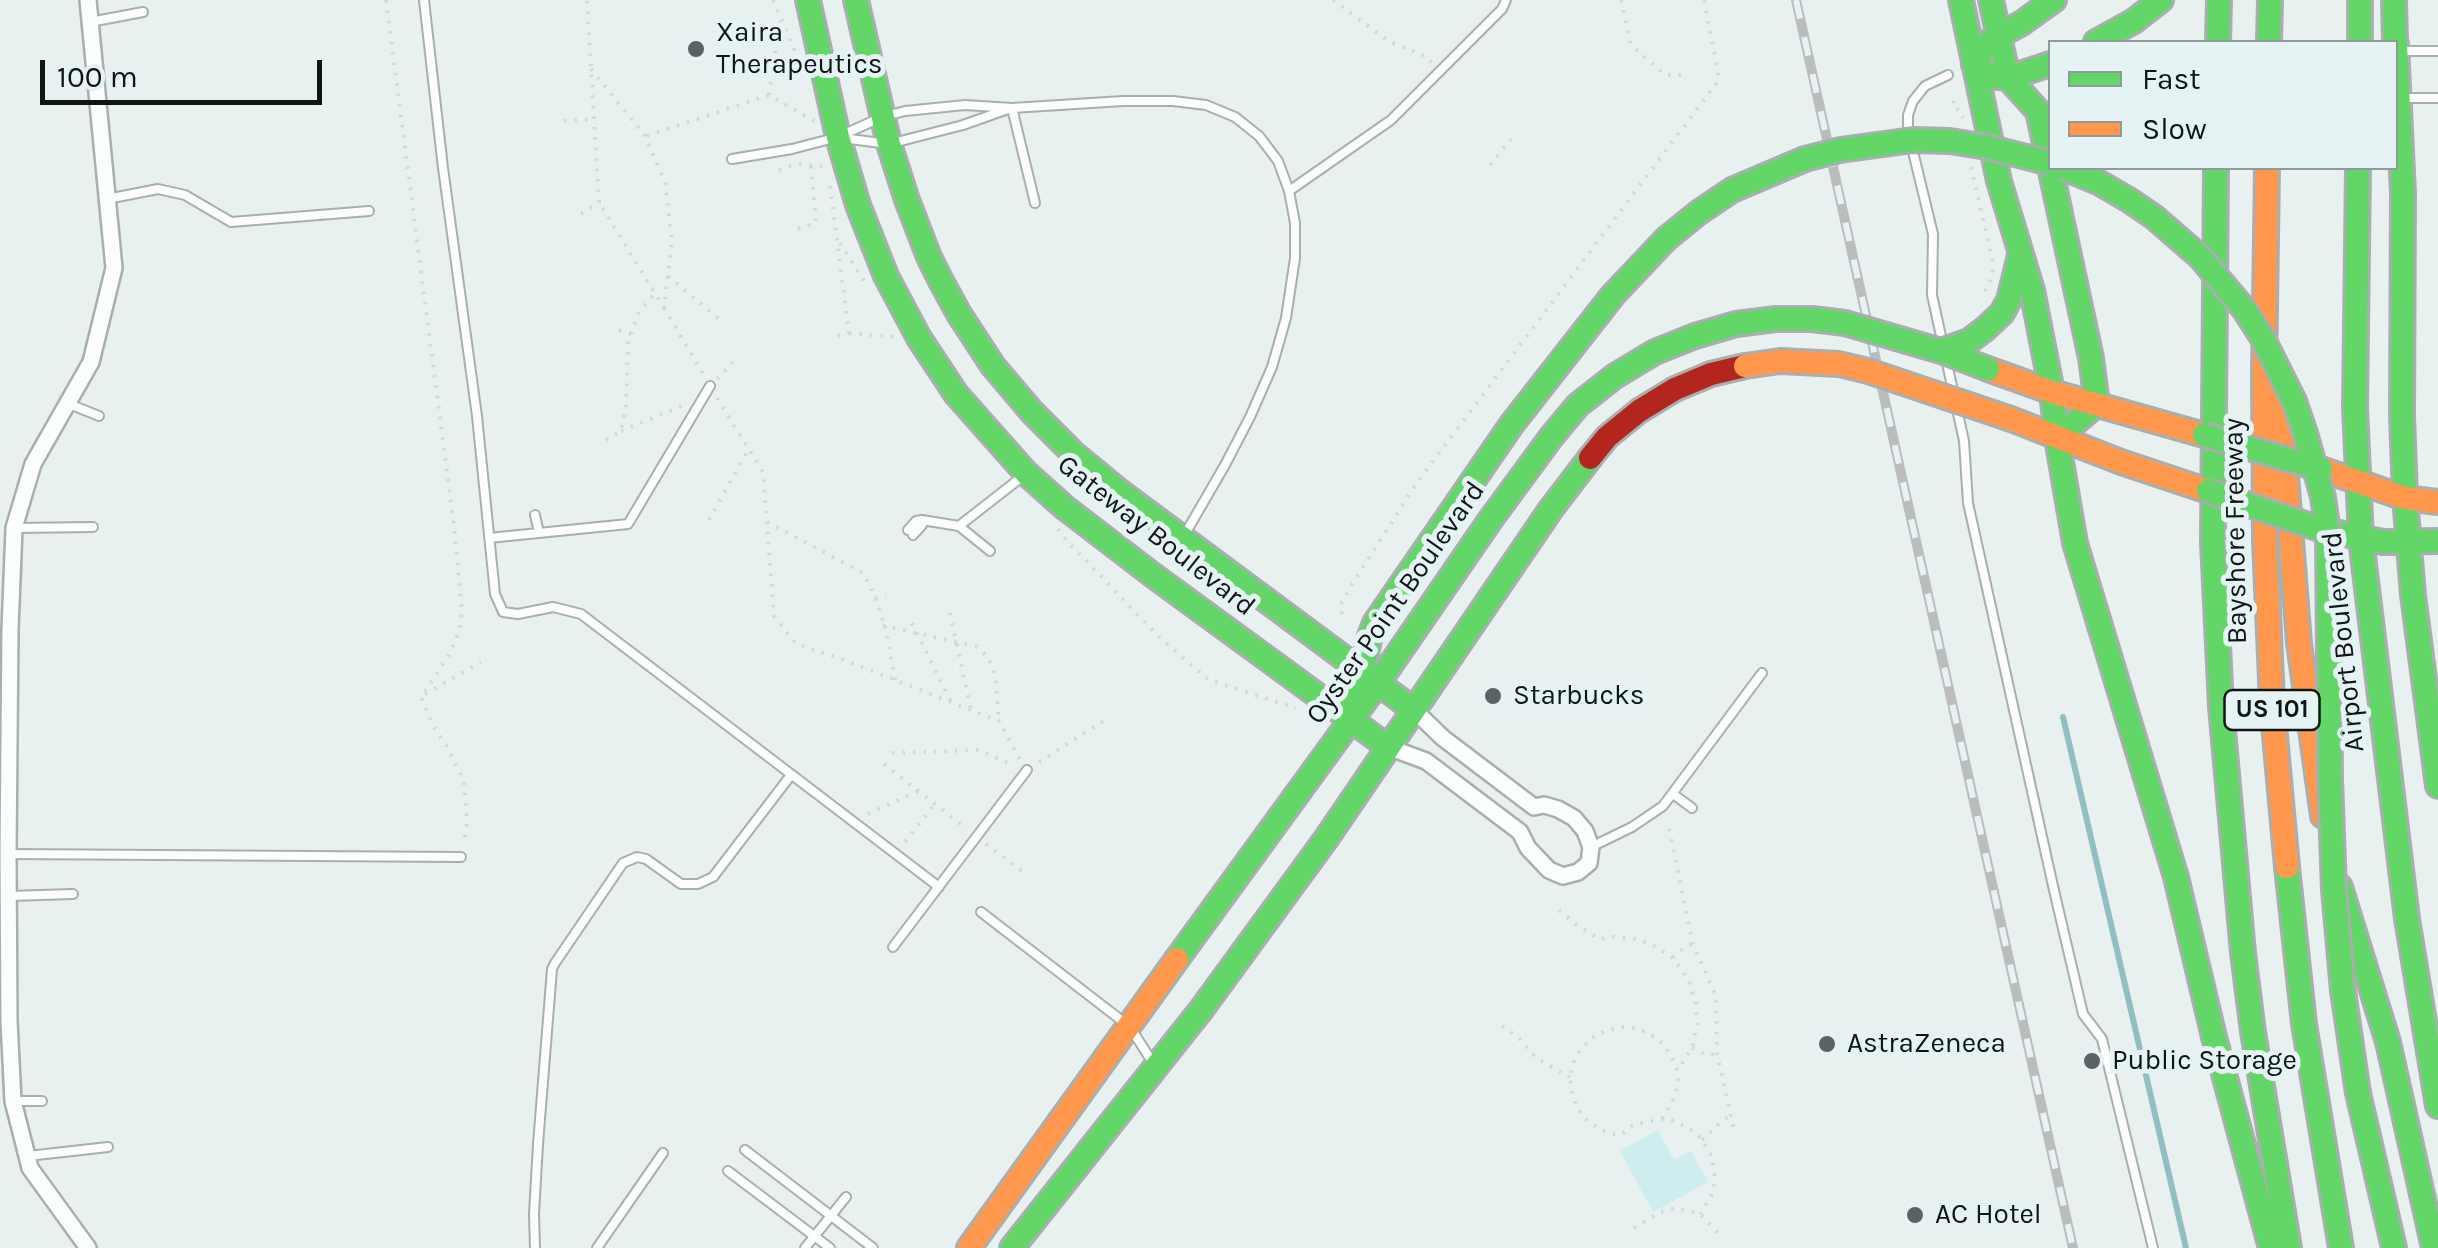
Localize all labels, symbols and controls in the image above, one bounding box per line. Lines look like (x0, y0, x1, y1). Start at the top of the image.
place label: Xaira Therapeutics (716, 16, 883, 82)
marker: Xaira Therapeutics (685, 38, 707, 60)
scale bar (45, 40, 328, 102)
legend (2048, 40, 2398, 170)
text: 100 m (57, 59, 138, 95)
text: Fast (2142, 61, 2201, 97)
text: Slow (2142, 111, 2207, 147)
street label: Bayshore Freeway (2217, 418, 2255, 644)
street label: Gateway Boulevard (1050, 448, 1262, 624)
street label: Oyster Point Boulevard (1299, 475, 1493, 731)
street label: Airport Boulevard (2316, 530, 2372, 754)
place label: Starbucks (1513, 679, 1644, 713)
marker: Starbucks (1482, 685, 1504, 707)
road number: US 101 (2224, 690, 2320, 730)
place label: AstraZeneca (1847, 1027, 2006, 1061)
marker: AstraZeneca (1816, 1033, 1838, 1055)
place label: Public Storage (2112, 1044, 2297, 1078)
marker: Public Storage (2081, 1050, 2103, 1072)
place label: AC Hotel (1935, 1198, 2042, 1232)
marker: AC Hotel (1904, 1204, 1926, 1226)

